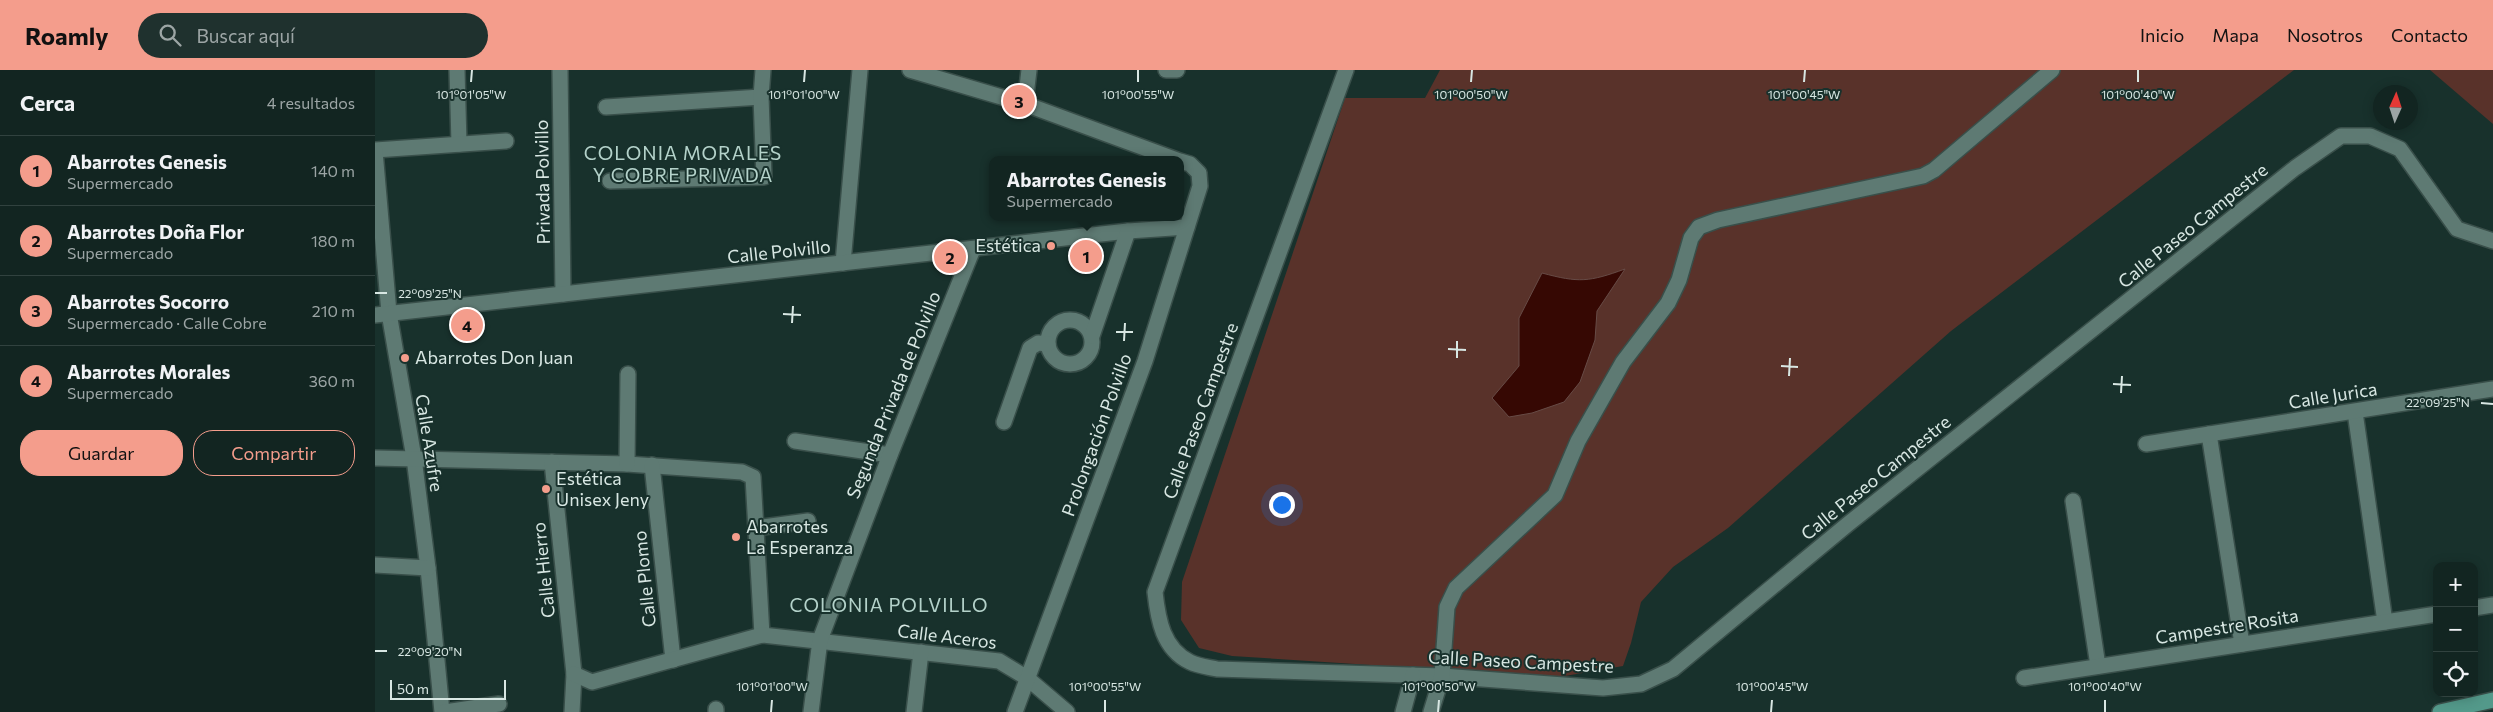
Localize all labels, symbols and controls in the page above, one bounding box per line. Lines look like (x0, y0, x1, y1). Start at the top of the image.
search box (138, 13, 488, 58)
text: Roamly (25, 21, 108, 50)
icon: search (156, 21, 184, 49)
text: Buscar aquí (196, 24, 295, 47)
text: Inicio (2140, 24, 2184, 46)
text: Mapa (2212, 24, 2259, 46)
text: Nosotros (2287, 24, 2363, 46)
text: Contacto (2391, 24, 2468, 46)
pin: 3 (1003, 82, 1035, 120)
north arrow (2373, 85, 2418, 130)
text: 101°01'05"W (436, 87, 506, 101)
text: 101°01'00"W (768, 87, 840, 101)
text: 101°00'55"W (1102, 87, 1174, 101)
text: 101°00'50"W (1434, 87, 1508, 101)
text: 101°00'45"W (1768, 87, 1840, 101)
text: 101°00'40"W (2101, 87, 2175, 101)
text: Cerca (20, 90, 75, 115)
text: 4 resultados (267, 93, 355, 112)
street label: Privada Polvillo (530, 119, 554, 245)
district label: COLONIA MORALES Y COBRE PRIVADA (584, 141, 782, 186)
text: Abarrotes Genesis (67, 150, 227, 173)
popup (989, 156, 1184, 221)
street label: Calle Paseo Campestre (2113, 158, 2272, 292)
text: 1 (32, 161, 40, 180)
text: 140 m (311, 161, 355, 180)
text: Abarrotes Genesis (1007, 168, 1166, 191)
text: Supermercado (67, 173, 173, 192)
text: Supermercado (1007, 191, 1113, 210)
text: Abarrotes Doña Flor (67, 220, 244, 243)
text: 2 (31, 231, 41, 250)
text: 180 m (311, 231, 355, 250)
place label: Estética (975, 234, 1041, 256)
street label: Calle Polvillo (726, 235, 832, 267)
pin: 1 (1070, 237, 1102, 275)
pin: 2 (934, 238, 966, 276)
marker: Estética (1045, 240, 1057, 252)
text: Supermercado (67, 243, 173, 262)
text: 22°09'25"N (398, 286, 462, 300)
street label: Segunda Privada de Polvillo (841, 288, 945, 502)
text: Abarrotes Socorro (67, 290, 229, 313)
text: 3 (31, 301, 41, 320)
text: 210 m (312, 301, 355, 320)
pin: 4 (451, 306, 483, 344)
text: Supermercado · Calle Cobre (67, 313, 267, 332)
street label: Calle Paseo Campestre (1158, 320, 1242, 502)
place label: Abarrotes Don Juan (415, 346, 573, 368)
street label: Prolongación Polvillo (1056, 350, 1136, 519)
marker: Abarrotes Don Juan (399, 352, 411, 364)
text: Abarrotes Morales (67, 360, 230, 383)
text: 4 (31, 371, 41, 390)
text: 360 m (309, 371, 355, 390)
street label: Calle Jurica (2287, 377, 2379, 413)
text: Supermercado (67, 383, 173, 402)
street label: Calle Azufre (411, 392, 449, 493)
text: 22°09'25"N (2406, 395, 2470, 409)
street label: Calle Paseo Campestre (1796, 410, 1955, 544)
button: Guardar (20, 430, 183, 476)
button: Compartir (193, 430, 355, 476)
place label: Estética Unisex Jeny (556, 467, 649, 510)
marker: Estética Unisex Jeny (540, 483, 552, 495)
your location (1269, 492, 1295, 518)
place label: Abarrotes La Esperanza (746, 515, 853, 558)
street label: Calle Hierro (527, 521, 559, 619)
street label: Calle Plomo (628, 530, 660, 628)
marker: Abarrotes La Esperanza (730, 531, 742, 543)
map controls (2433, 562, 2478, 697)
button: + (2433, 562, 2478, 607)
district label: COLONIA POLVILLO (789, 593, 989, 616)
street label: Campestre Rosita (2154, 604, 2300, 648)
button: − (2433, 607, 2478, 652)
street label: Calle Aceros (896, 619, 998, 653)
text: 22°09'20"N (398, 644, 462, 658)
street label: Calle Paseo Campestre (1428, 645, 1614, 677)
button: locate (2433, 652, 2478, 697)
scale bar (390, 677, 506, 700)
text: 101°01'00"W (736, 679, 808, 693)
text: 101°00'55"W (1069, 679, 1141, 693)
text: 101°00'50"W (1402, 679, 1476, 693)
text: 101°00'45"W (1736, 679, 1808, 693)
text: 101°00'40"W (2068, 679, 2142, 693)
text: 50 m (397, 680, 429, 697)

